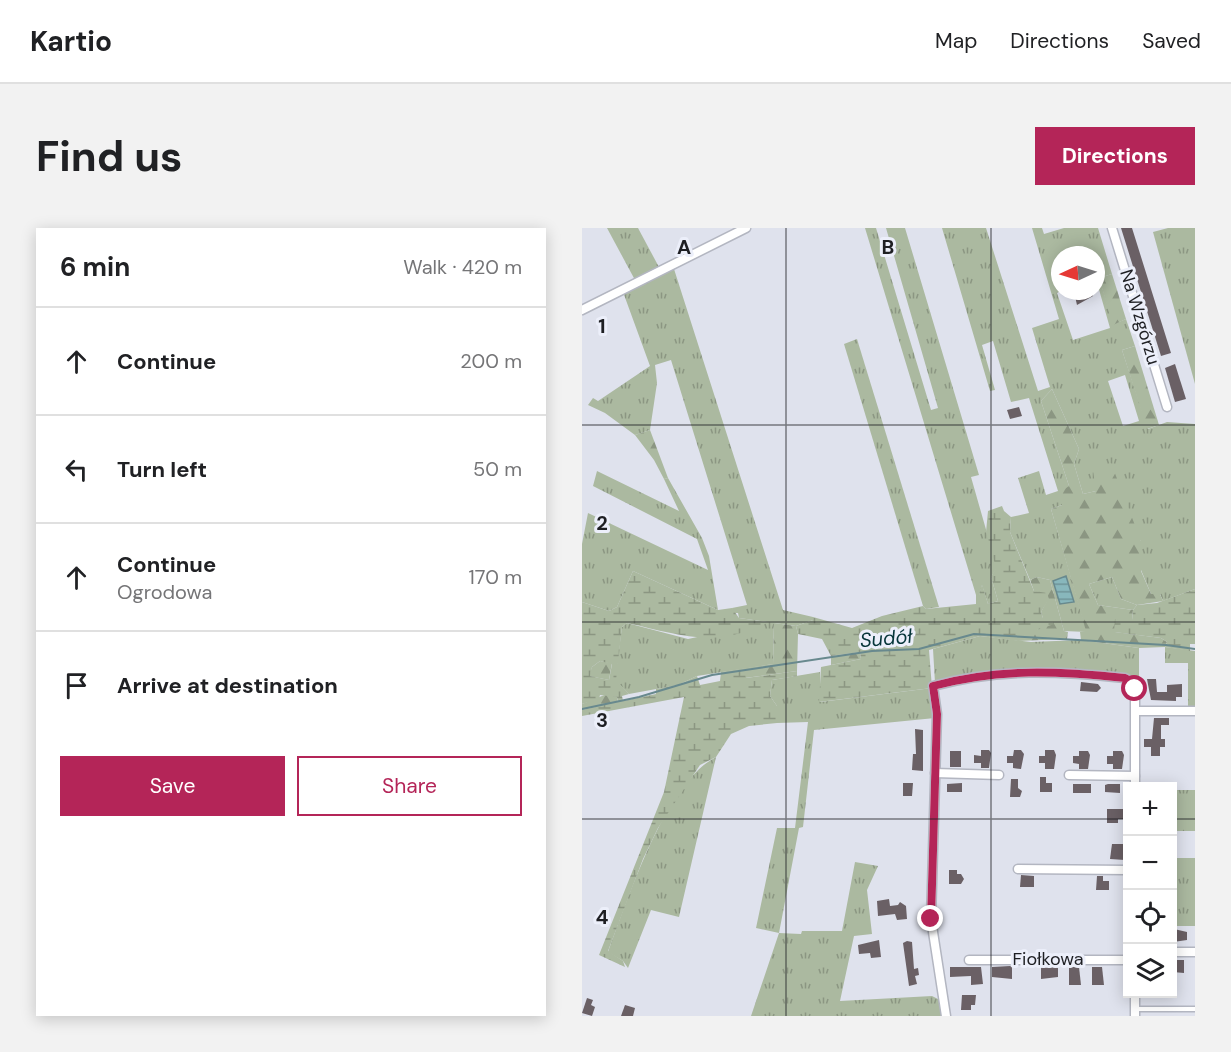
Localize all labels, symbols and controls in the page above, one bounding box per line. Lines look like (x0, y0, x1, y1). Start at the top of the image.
text: Kartio (30, 23, 112, 60)
text: Map (935, 27, 977, 55)
text: Directions (1010, 27, 1109, 55)
text: Saved (1142, 27, 1201, 55)
button: Directions (1035, 127, 1195, 185)
text: Find us (36, 129, 182, 184)
text: A (677, 234, 691, 260)
text: B (882, 234, 894, 260)
north arrow (1051, 246, 1105, 300)
text: 6 min (60, 250, 130, 284)
text: Walk · 420 m (403, 254, 522, 280)
street label: Na Wzgórzu (1114, 267, 1166, 367)
text: 1 (598, 313, 606, 339)
icon: ahead (60, 345, 93, 378)
text: Continue (117, 347, 216, 376)
text: 200 m (460, 348, 522, 374)
icon: left (60, 453, 93, 486)
text: Turn left (117, 455, 207, 484)
text: 50 m (473, 456, 522, 482)
text: 2 (596, 510, 608, 536)
text: Continue (117, 550, 216, 579)
icon: ahead (60, 561, 93, 594)
text: 170 m (469, 564, 522, 590)
text: Ogrodowa (117, 579, 212, 605)
water label: Sudół (859, 623, 914, 653)
icon: arrive (60, 669, 93, 702)
text: Arrive at destination (117, 671, 338, 700)
route start (1121, 675, 1147, 701)
text: 3 (596, 707, 608, 733)
button: Save (60, 756, 285, 816)
button: Share (297, 756, 522, 816)
map controls (1123, 782, 1177, 998)
button: + (1123, 782, 1177, 836)
button: − (1123, 836, 1177, 890)
button: locate (1123, 890, 1177, 944)
text: 4 (596, 904, 609, 930)
route end (917, 905, 943, 931)
button: layers (1123, 944, 1177, 998)
street label: Fiołkowa (1012, 947, 1084, 971)

